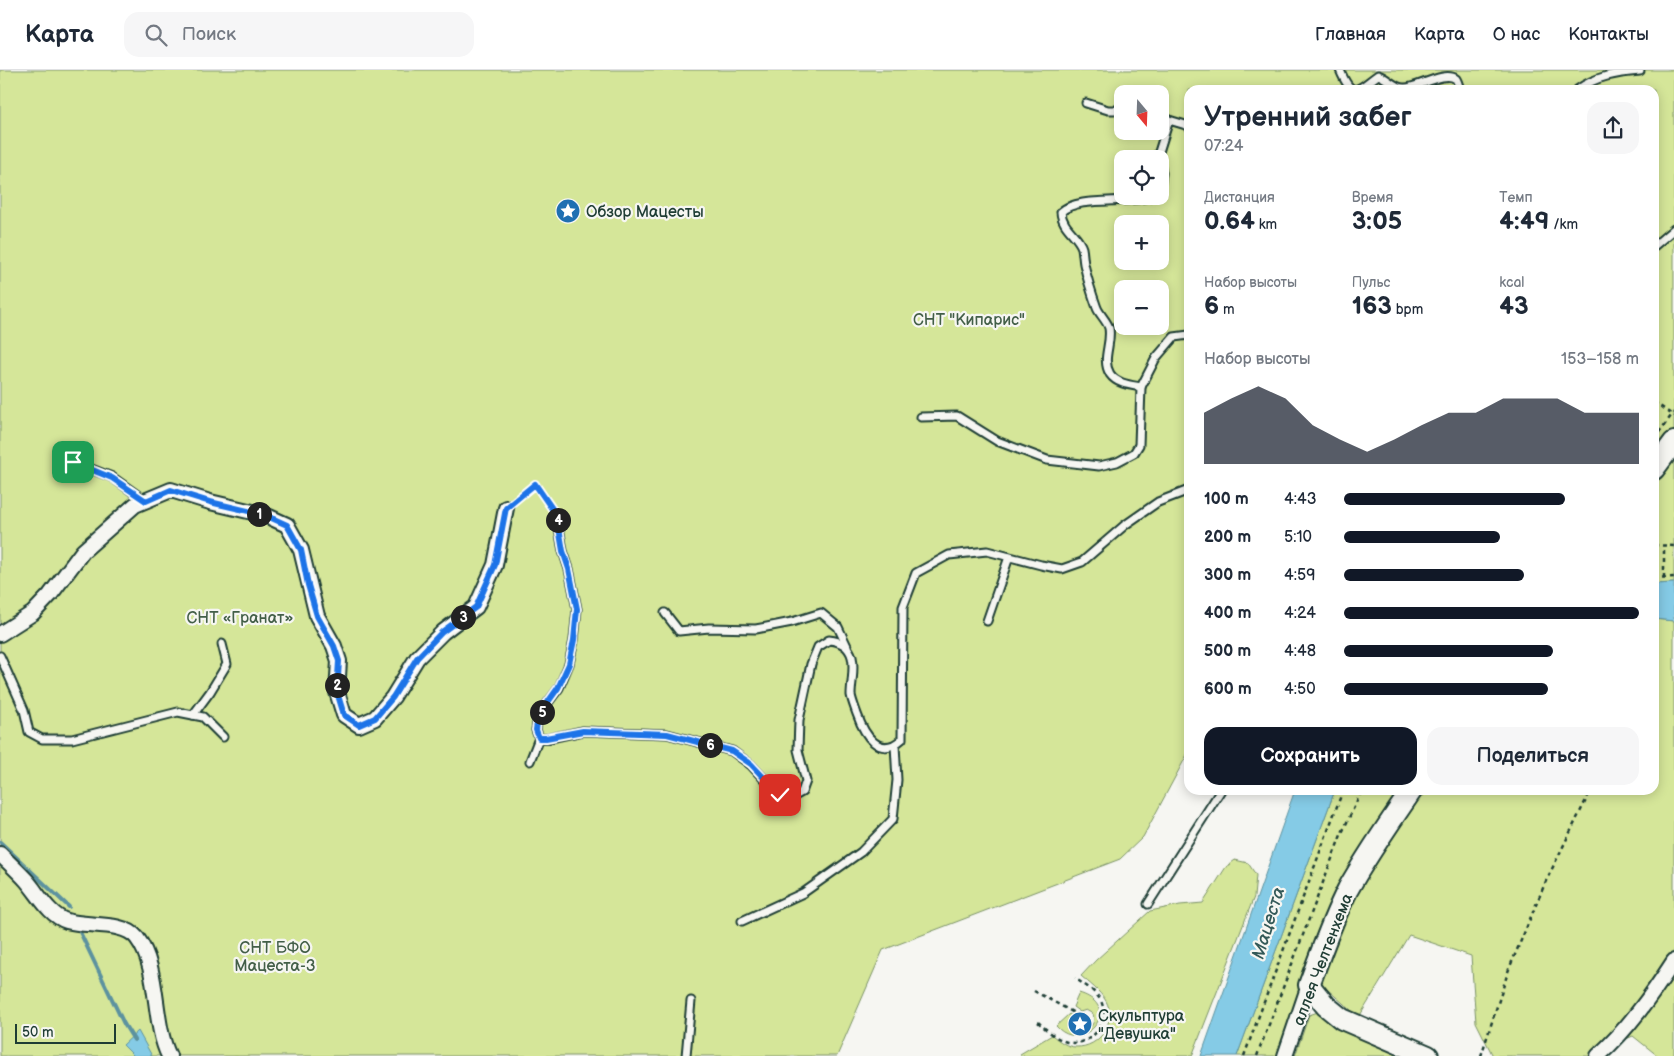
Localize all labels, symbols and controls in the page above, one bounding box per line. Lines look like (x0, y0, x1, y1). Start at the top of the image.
search box (124, 12, 474, 57)
text: Карта (25, 20, 94, 49)
icon: search (142, 21, 170, 49)
text: Поиск (182, 23, 236, 46)
text: Главная (1315, 24, 1386, 45)
text: Карта (1414, 24, 1465, 45)
text: О нас (1493, 24, 1540, 45)
text: Контакты (1568, 24, 1649, 45)
north arrow (1114, 85, 1169, 140)
map controls (1114, 85, 1169, 335)
text: Утренний забег (1204, 101, 1412, 134)
button: share (1587, 102, 1639, 154)
text: 07:24 (1204, 137, 1243, 156)
button: locate (1114, 150, 1169, 205)
text: Дистанция (1204, 189, 1275, 206)
text: Время (1352, 189, 1393, 206)
text: Темп (1499, 189, 1533, 206)
place icon: Обзор Мацесты (555, 198, 581, 224)
place label: Обзор Мацесты (586, 203, 704, 222)
text: 0.64 (1204, 206, 1255, 237)
text: 3:05 (1352, 206, 1402, 237)
text: 4:49 (1499, 206, 1549, 237)
button: + (1114, 215, 1169, 270)
text: km (1255, 216, 1277, 233)
text: /km (1549, 216, 1578, 233)
text: Набор высоты (1204, 274, 1297, 291)
text: Пульс (1352, 274, 1390, 291)
text: kcal (1499, 274, 1524, 291)
button: − (1114, 280, 1169, 335)
text: 6 (1204, 291, 1219, 322)
text: 163 (1352, 291, 1392, 322)
text: 43 (1499, 291, 1529, 322)
text: m (1219, 301, 1235, 318)
text: bpm (1392, 301, 1423, 318)
park label: СНТ "Кипарис" (913, 311, 1025, 330)
text: Набор высоты (1204, 350, 1311, 369)
text: 153–158 m (1561, 350, 1639, 369)
pin (52, 441, 94, 483)
icon: arrive (59, 448, 87, 476)
text: 100 m (1204, 490, 1249, 509)
text: 4:43 (1284, 490, 1317, 509)
pin: 1 (246, 502, 272, 526)
text: 1 (257, 506, 262, 523)
pin: 4 (546, 508, 570, 532)
text: 4 (554, 512, 563, 529)
text: 200 m (1204, 528, 1251, 547)
text: 5:10 (1284, 528, 1312, 547)
text: 300 m (1204, 566, 1251, 585)
text: 4:59 (1284, 566, 1315, 585)
pin: 3 (450, 604, 476, 630)
text: 400 m (1204, 604, 1251, 623)
text: 4:24 (1284, 604, 1316, 623)
park label: СНТ «Гранат» (187, 609, 294, 628)
text: 3 (459, 609, 468, 626)
text: 500 m (1204, 642, 1251, 661)
text: 4:48 (1284, 642, 1316, 661)
pin: 2 (324, 672, 350, 698)
text: 2 (333, 677, 342, 694)
text: 600 m (1204, 680, 1252, 699)
text: 4:50 (1284, 680, 1316, 699)
pin: 5 (530, 700, 554, 724)
text: 5 (538, 704, 547, 721)
button: Сохранить (1204, 727, 1417, 785)
button: Поделиться (1427, 727, 1639, 785)
pin: 6 (698, 732, 722, 758)
text: 6 (706, 737, 715, 754)
pin (759, 774, 801, 816)
icon: check (766, 781, 794, 809)
water label: Мацеста (1248, 885, 1289, 962)
street label: аллея Челтенхема (1289, 890, 1358, 1028)
park label: СНТ БФО Мацеста-3 (234, 939, 316, 976)
place label: Скульптура "Девушка" (1098, 1007, 1185, 1044)
place icon: Скульптура "Девушка" (1067, 1011, 1093, 1037)
scale bar (15, 1021, 116, 1044)
text: 50 m (22, 1024, 54, 1041)

